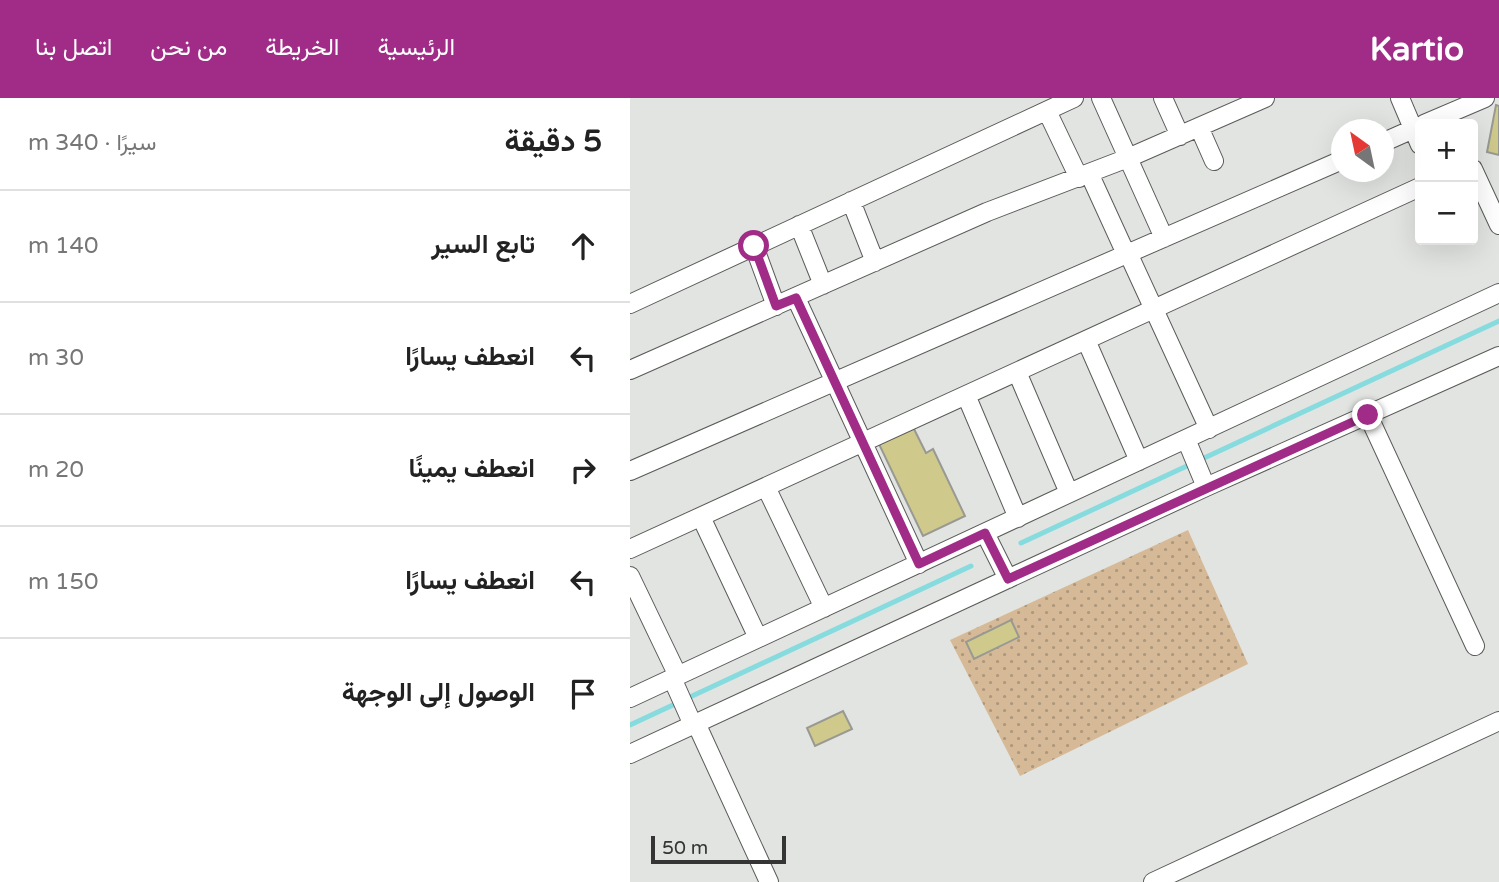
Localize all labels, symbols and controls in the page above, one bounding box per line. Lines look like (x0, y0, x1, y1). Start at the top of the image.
text: Kartio (1370, 30, 1464, 69)
text: اتصل بنا (35, 33, 112, 62)
text: من نحن (150, 33, 227, 62)
text: الخريطة (265, 33, 339, 62)
text: الرئيسية (377, 33, 455, 62)
north arrow (1331, 119, 1394, 182)
map controls (1415, 119, 1478, 245)
button: + (1415, 119, 1478, 182)
text: 5 دقيقة (505, 123, 602, 160)
text: سيرًا · 340 m (28, 129, 156, 157)
button: − (1415, 182, 1478, 245)
icon: ahead (564, 227, 602, 265)
text: تابع السير (431, 229, 535, 260)
route start (738, 230, 769, 261)
text: 140 m (28, 232, 98, 260)
icon: left (564, 339, 602, 377)
text: انعطف يسارًا (405, 341, 535, 372)
text: 30 m (28, 344, 84, 372)
route end (1352, 399, 1383, 430)
icon: right (564, 451, 602, 489)
text: انعطف يمينًا (408, 453, 535, 484)
text: 20 m (28, 456, 84, 484)
icon: left (564, 563, 602, 601)
text: انعطف يسارًا (405, 565, 535, 596)
text: 150 m (28, 568, 98, 596)
icon: arrive (564, 675, 602, 713)
text: الوصول إلى الوجهة (342, 677, 535, 708)
scale bar (651, 833, 786, 865)
text: 50 m (662, 837, 708, 859)

